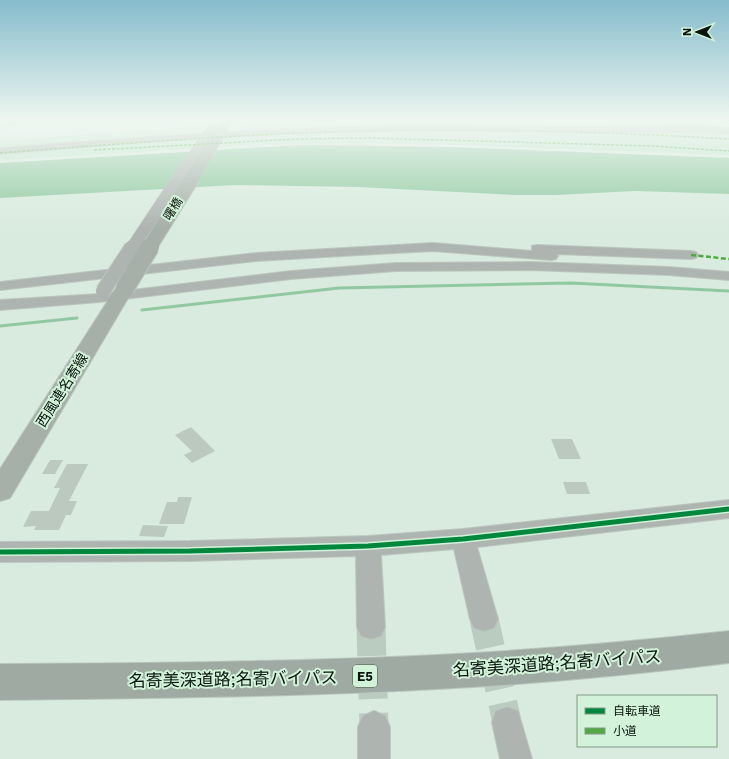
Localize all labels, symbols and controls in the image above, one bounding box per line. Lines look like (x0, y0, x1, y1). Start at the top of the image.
north arrow (677, 12, 717, 52)
text: N (681, 28, 694, 36)
street label: 曙橋 (161, 195, 185, 223)
street label: 西風連名寄線 (33, 350, 91, 430)
street label: 名寄美深道路;名寄バイパス (452, 646, 662, 680)
road number: E5 (353, 665, 377, 687)
street label: 名寄美深道路;名寄バイパス (128, 667, 338, 691)
legend (577, 695, 717, 747)
text: 自転車道 (613, 704, 661, 718)
text: 小道 (613, 724, 637, 738)

